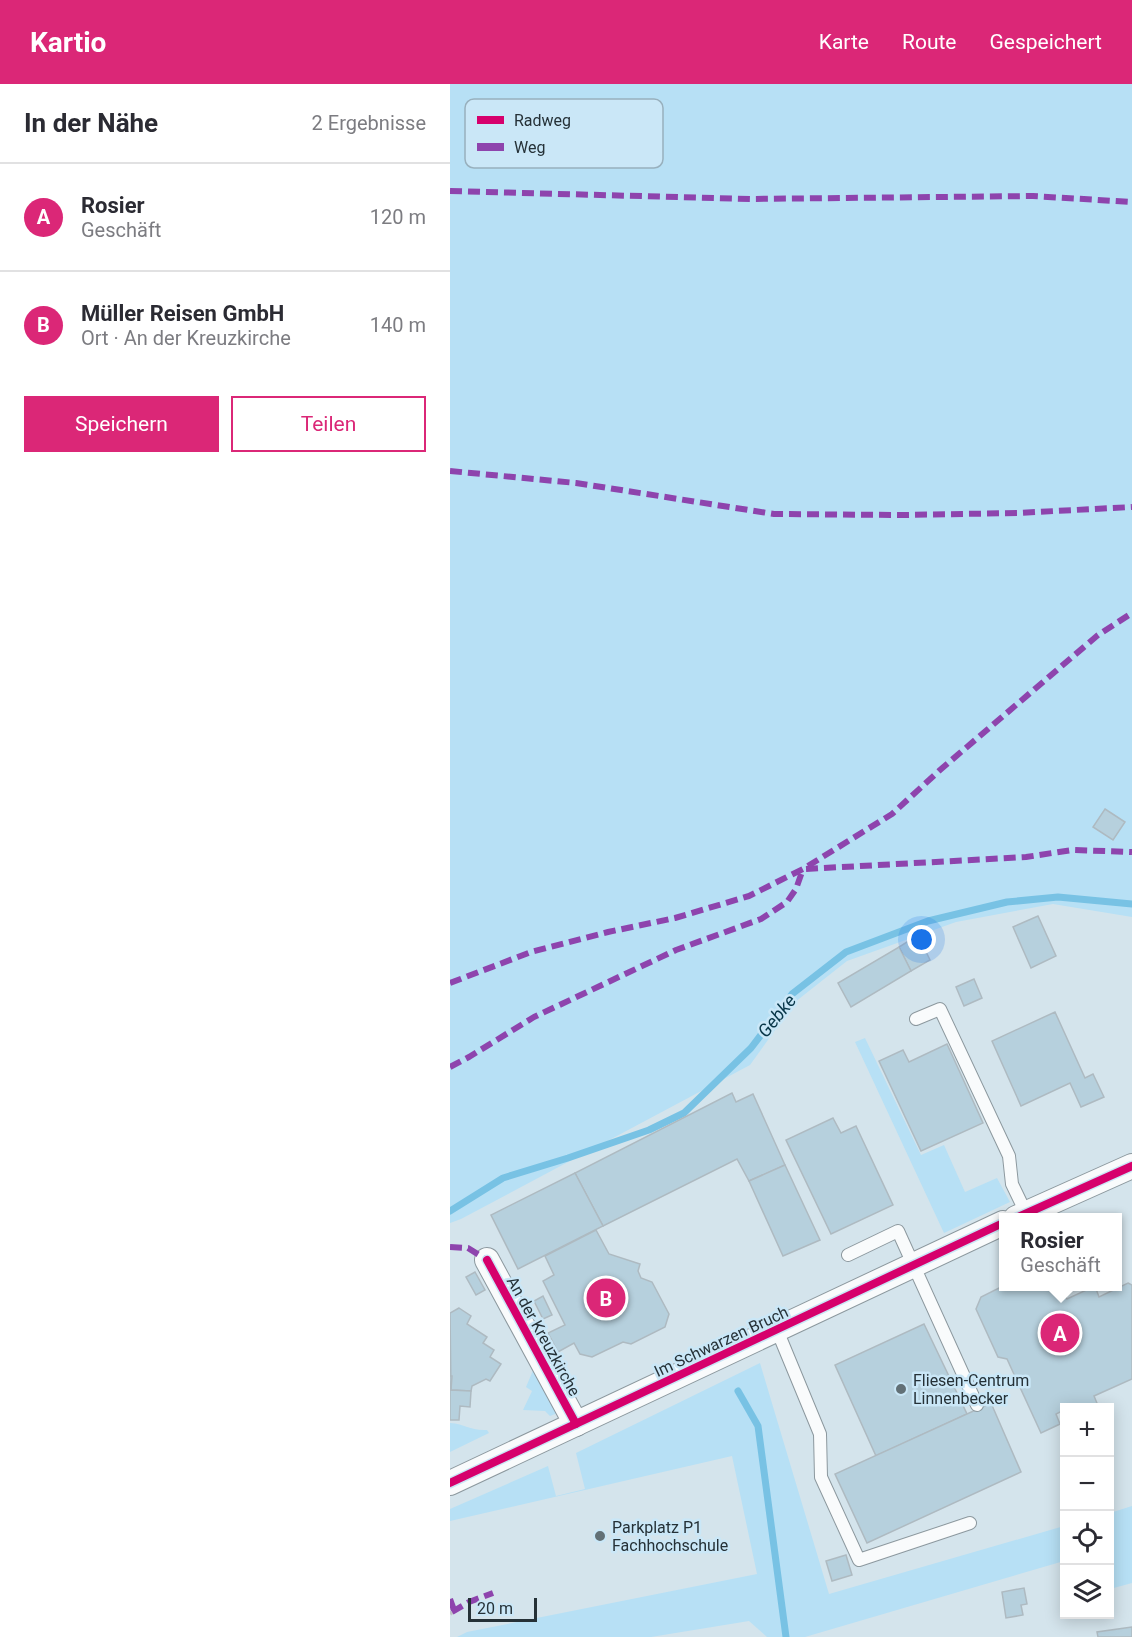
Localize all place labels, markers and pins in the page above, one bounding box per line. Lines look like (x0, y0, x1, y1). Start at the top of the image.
pin: B (586, 1276, 626, 1320)
pin: A (1040, 1310, 1080, 1356)
place label: Fliesen-Centrum Linnenbecker (913, 1371, 1029, 1408)
marker: Fliesen-Centrum Linnenbecker (894, 1382, 908, 1396)
place label: Parkplatz P1 Fachhochschule (612, 1518, 728, 1555)
marker: Parkplatz P1 Fachhochschule (593, 1529, 607, 1543)

